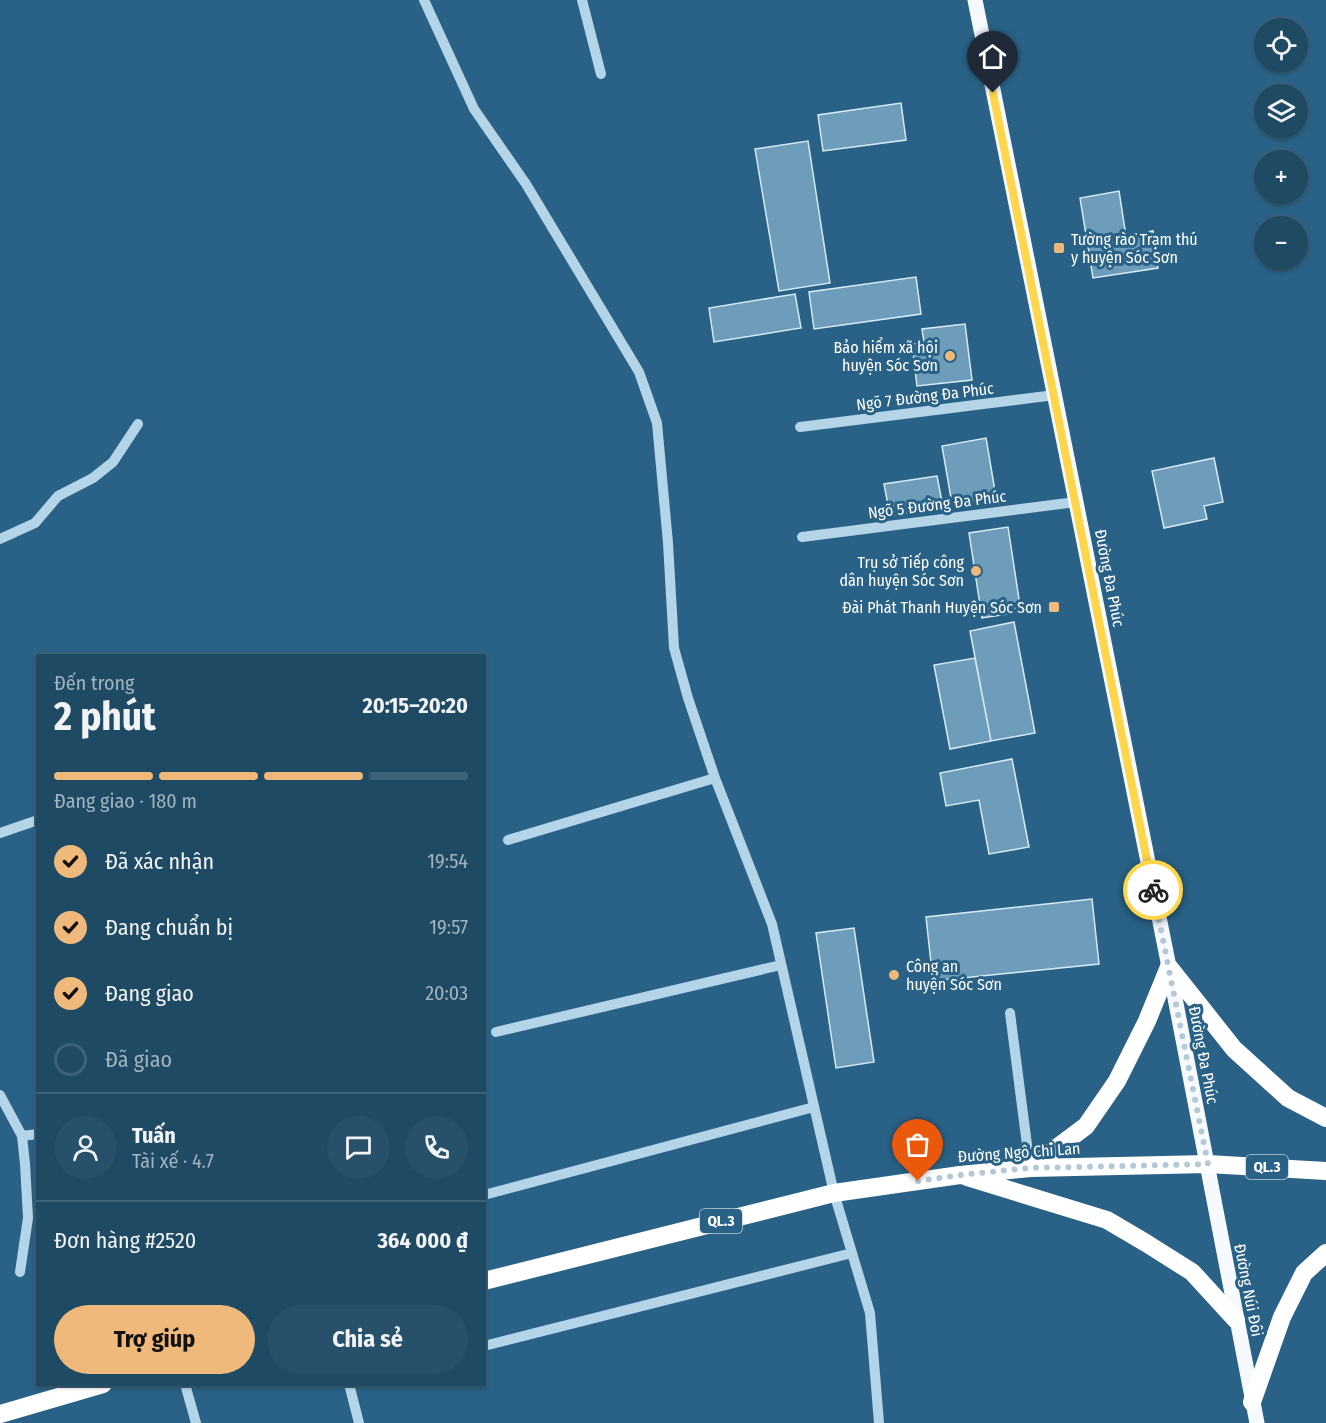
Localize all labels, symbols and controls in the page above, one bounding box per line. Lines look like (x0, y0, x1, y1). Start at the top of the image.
map controls (1254, 18, 1308, 270)
button: locate (1254, 18, 1308, 72)
pin (967, 31, 1018, 93)
icon: home (976, 40, 1009, 73)
button: layers (1254, 84, 1308, 138)
button: + (1254, 150, 1308, 204)
button: − (1254, 216, 1308, 270)
place label: Tường rào Trạm thú y huyện Sóc Sơn (1071, 230, 1198, 267)
marker: Tường rào Trạm thú y huyện Sóc Sơn (1052, 241, 1066, 255)
place label: Bảo hiểm xã hội huyện Sóc Sơn (834, 337, 938, 375)
marker: Bảo hiểm xã hội huyện Sóc Sơn (943, 349, 957, 363)
street label: Ngõ 7 Đường Đa Phúc (855, 379, 995, 414)
street label: Ngõ 5 Đường Đa Phúc (867, 487, 1007, 522)
street label: Đường Đa Phúc (1091, 528, 1128, 629)
place label: Trụ sở Tiếp công dân huyện Sóc Sơn (839, 552, 964, 590)
marker: Trụ sở Tiếp công dân huyện Sóc Sơn (969, 564, 983, 578)
place label: Đài Phát Thanh Huyện Sóc Sơn (842, 598, 1042, 617)
marker: Đài Phát Thanh Huyện Sóc Sơn (1047, 600, 1061, 614)
text: Đến trong (54, 671, 134, 695)
text: 20:15–20:20 (363, 692, 468, 719)
text: 2 phút (54, 694, 156, 740)
text: Đang giao · 180 m (54, 789, 197, 813)
icon: check (54, 845, 87, 878)
text: Đã xác nhận (105, 848, 214, 875)
text: 19:54 (427, 849, 468, 873)
courier (1123, 860, 1183, 920)
icon: bike (1137, 874, 1170, 907)
icon: check (54, 911, 87, 944)
text: Đang chuẩn bị (105, 914, 233, 941)
text: 19:57 (429, 915, 468, 939)
place label: Công an huyện Sóc Sơn (906, 957, 1002, 994)
marker: Công an huyện Sóc Sơn (887, 968, 901, 982)
icon: check (54, 977, 87, 1010)
text: Đang giao (105, 980, 194, 1007)
text: 20:03 (425, 981, 468, 1005)
street label: Đường Đa Phúc (1185, 1005, 1222, 1106)
text: Đã giao (105, 1046, 172, 1073)
button: person (54, 1116, 117, 1179)
button: chat (327, 1116, 390, 1179)
button: phone (405, 1116, 468, 1179)
pin (892, 1119, 943, 1181)
text: Tuấn (132, 1122, 176, 1149)
icon: bag (901, 1128, 934, 1161)
street label: Đường Ngô Chi Lan (957, 1139, 1081, 1166)
text: Tài xế · 4.7 (132, 1149, 214, 1173)
road number: QL.3 (1246, 1155, 1288, 1179)
road number: QL.3 (700, 1209, 742, 1233)
text: Đơn hàng #2520 (54, 1227, 196, 1254)
text: 364 000 ₫ (377, 1227, 468, 1254)
street label: Đường Núi Đôi (1230, 1242, 1267, 1338)
button: Trợ giúp (54, 1305, 255, 1374)
button: Chia sẻ (267, 1305, 468, 1374)

